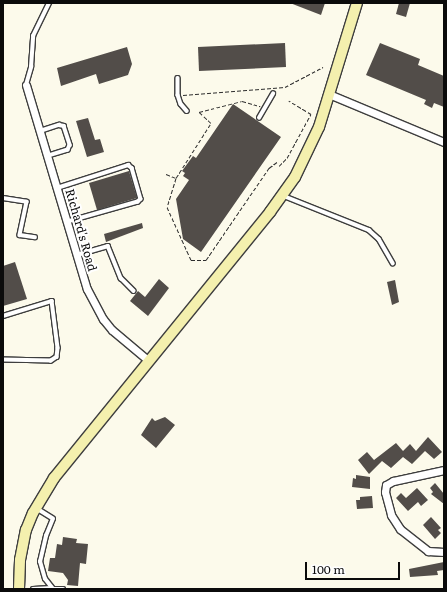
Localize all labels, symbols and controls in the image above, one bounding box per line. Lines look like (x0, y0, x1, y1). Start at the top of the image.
street label: Richard's Road (62, 187, 100, 273)
scale bar (307, 554, 402, 580)
text: 100 m (312, 560, 345, 578)

